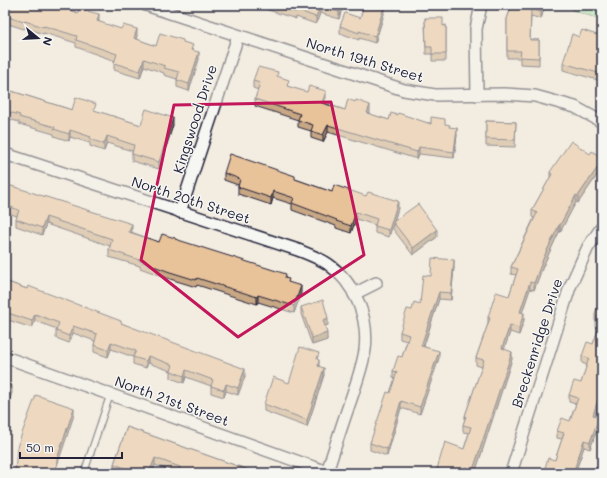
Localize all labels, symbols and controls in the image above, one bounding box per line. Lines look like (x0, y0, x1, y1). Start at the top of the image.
north arrow (18, 18, 58, 58)
street label: North 19th Street (304, 33, 426, 86)
text: N (40, 35, 56, 48)
street label: Kingswood Drive (168, 62, 221, 176)
street label: North 20th Street (129, 171, 253, 228)
street label: Breckenridge Drive (507, 276, 566, 410)
street label: North 21st Street (112, 371, 232, 430)
scale bar (20, 434, 122, 460)
text: 50 m (26, 439, 54, 455)

